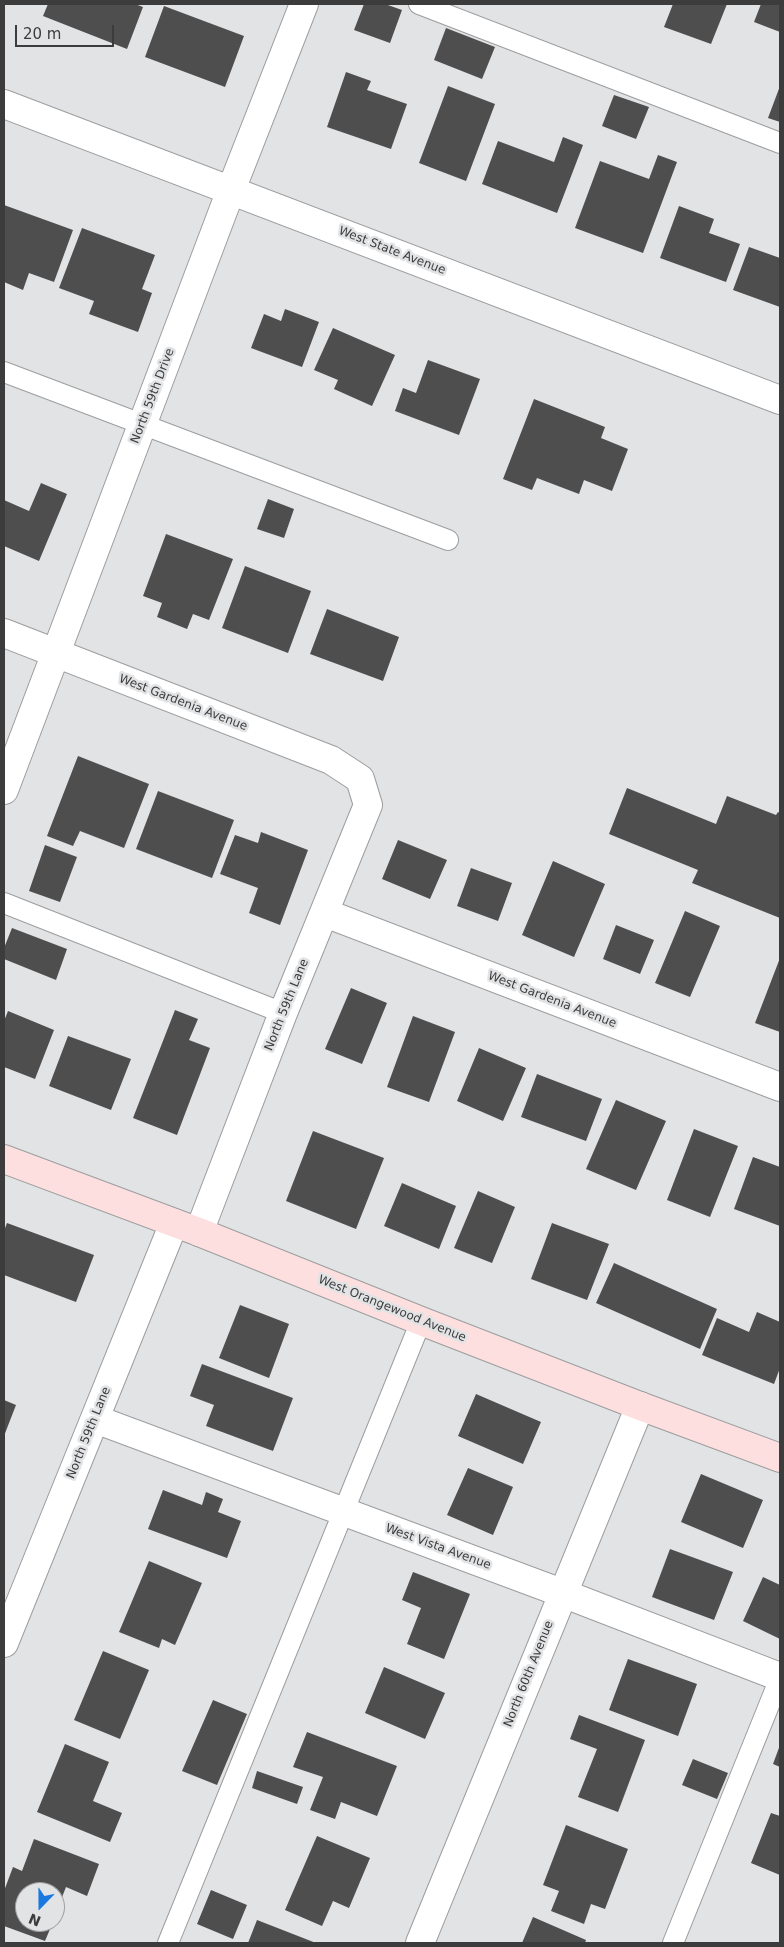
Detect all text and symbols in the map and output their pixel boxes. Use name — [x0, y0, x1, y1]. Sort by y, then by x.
scale bar — [18, 15, 116, 47]
text: 20 m — [23, 25, 61, 43]
street label: West State Avenue — [336, 224, 448, 278]
street label: North 59th Drive — [128, 346, 178, 446]
street label: West Gardenia Avenue — [117, 672, 249, 734]
street label: North 59th Lane — [262, 957, 312, 1053]
street label: West Gardenia Avenue — [486, 969, 618, 1031]
street label: West Orangewood Avenue — [316, 1273, 468, 1345]
street label: North 59th Lane — [64, 1385, 114, 1481]
street label: West Vista Avenue — [383, 1521, 493, 1573]
street label: North 60th Avenue — [501, 1619, 557, 1729]
north arrow — [15, 1882, 65, 1932]
text: N — [26, 1910, 43, 1930]

